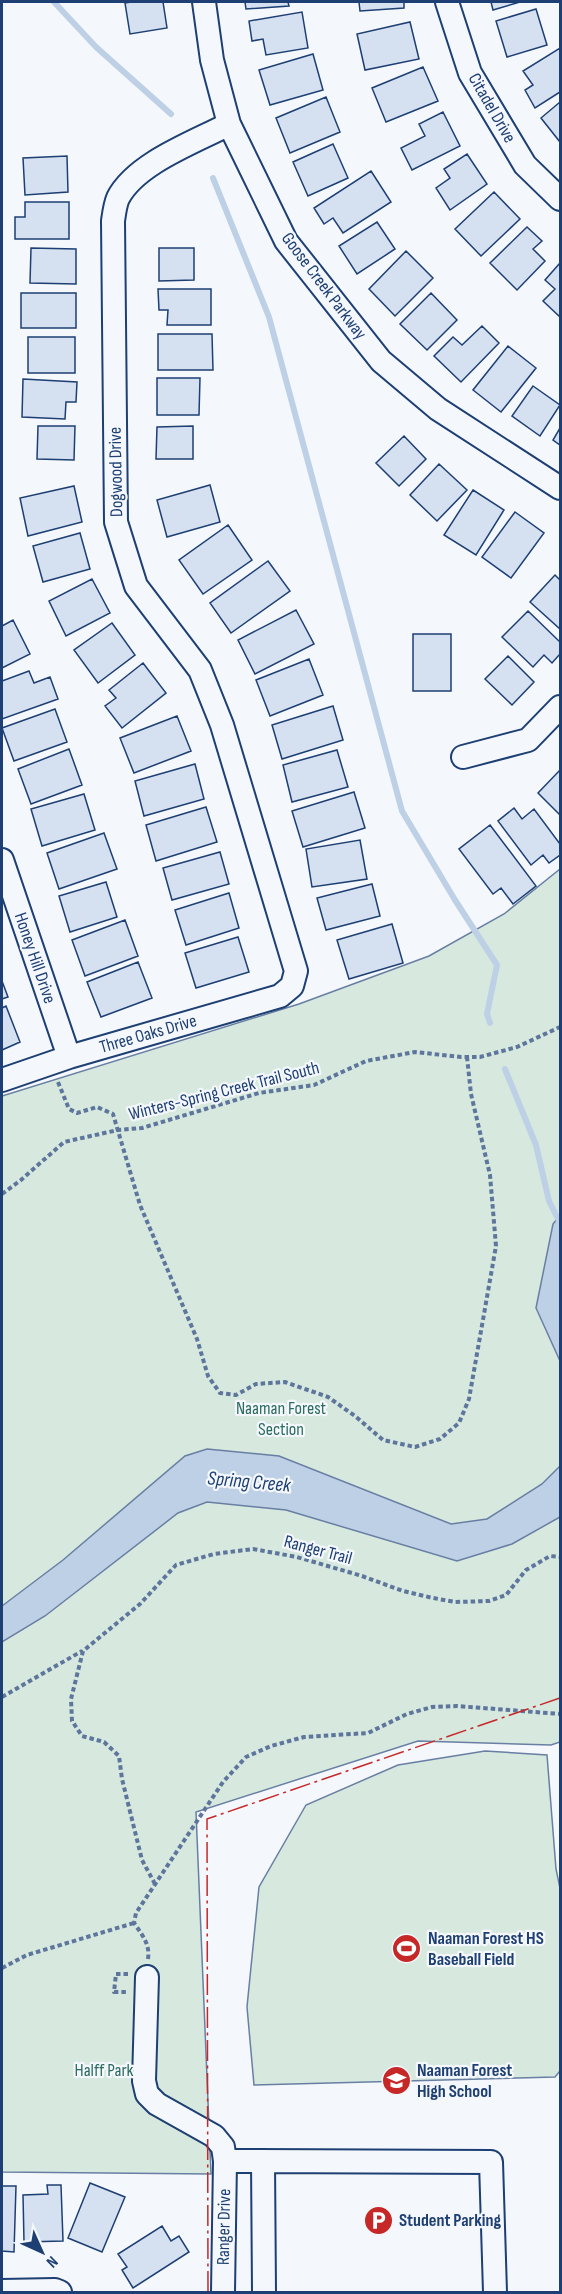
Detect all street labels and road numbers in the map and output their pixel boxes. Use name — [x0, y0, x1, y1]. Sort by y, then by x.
street label: Citadel Drive — [464, 69, 520, 147]
street label: Goose Creek Parkway — [277, 228, 371, 344]
street label: Dogwood Drive — [105, 427, 127, 517]
street label: Honey Hill Drive — [10, 910, 60, 1006]
street label: Three Oaks Drive — [97, 1010, 199, 1058]
street label: Winters-Spring Creek Trail South — [127, 1057, 321, 1125]
street label: Ranger Trail — [282, 1531, 354, 1569]
street label: Ranger Drive — [213, 2189, 235, 2265]

